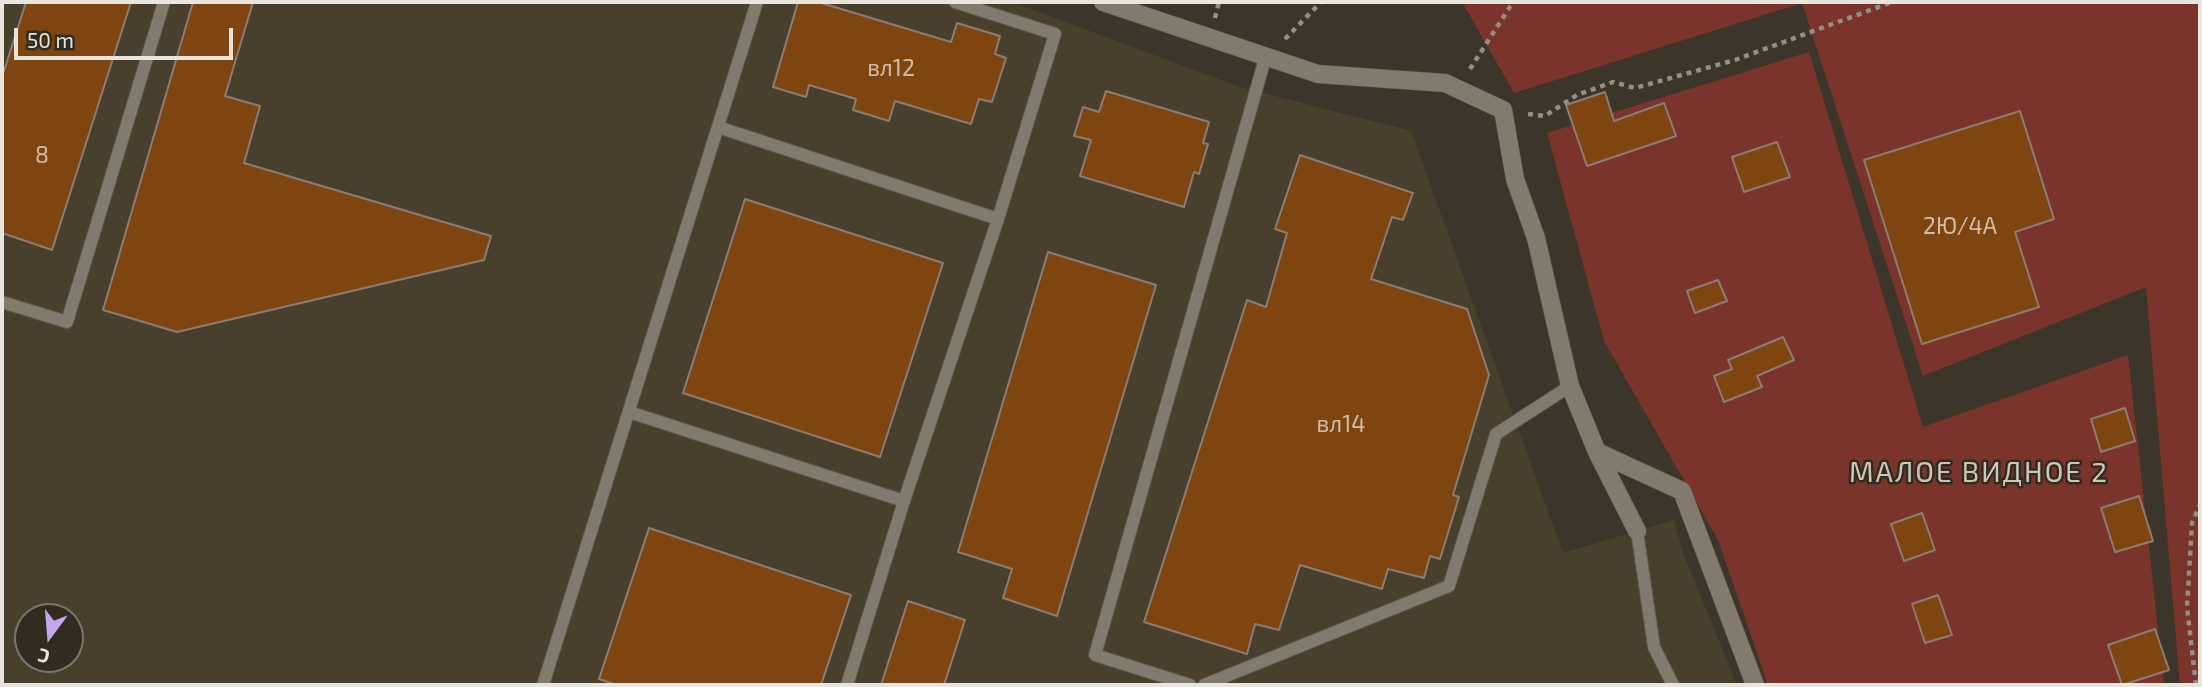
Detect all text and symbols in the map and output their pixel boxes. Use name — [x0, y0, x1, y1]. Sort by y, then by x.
scale bar — [18, 14, 236, 58]
text: 50 m — [27, 27, 74, 52]
house number: вл12 — [867, 54, 915, 82]
house number: 8 — [35, 141, 49, 169]
house number: 2Ю/4А — [1923, 212, 1997, 240]
house number: вл14 — [1317, 410, 1365, 438]
district label: МАЛОЕ ВИДНОЕ 2 — [1851, 456, 2107, 490]
north arrow — [14, 603, 84, 673]
text: С — [35, 644, 52, 669]

